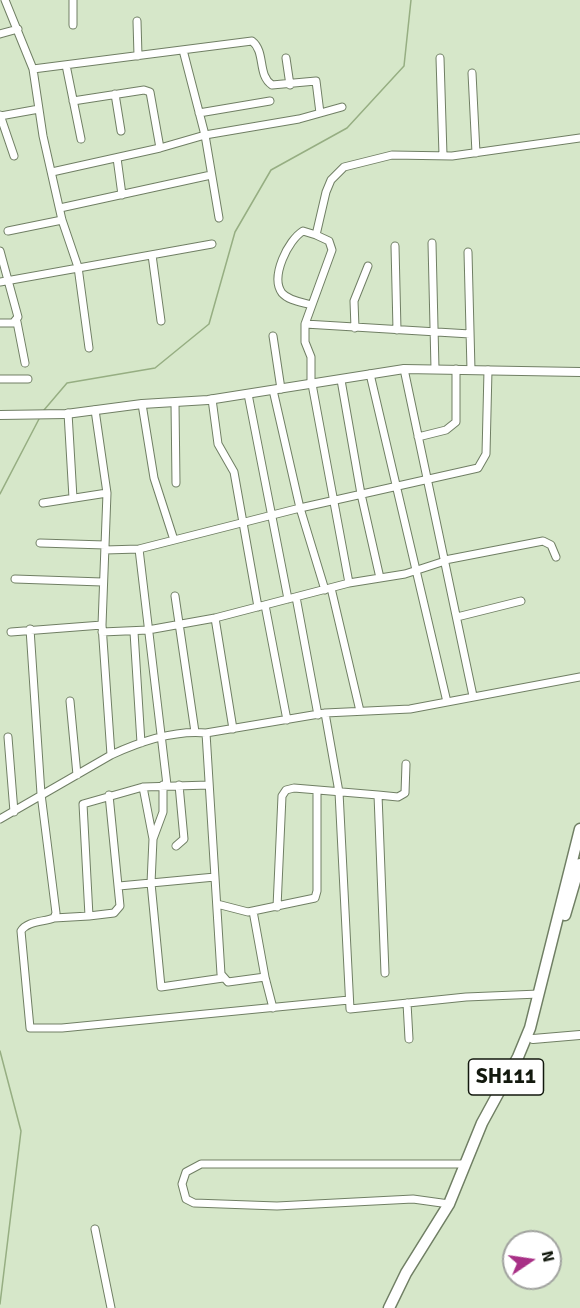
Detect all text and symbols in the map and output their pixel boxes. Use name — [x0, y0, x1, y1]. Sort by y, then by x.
road number: SH111 — [468, 1059, 544, 1095]
north arrow — [502, 1230, 562, 1290]
text: N — [537, 1249, 559, 1264]

